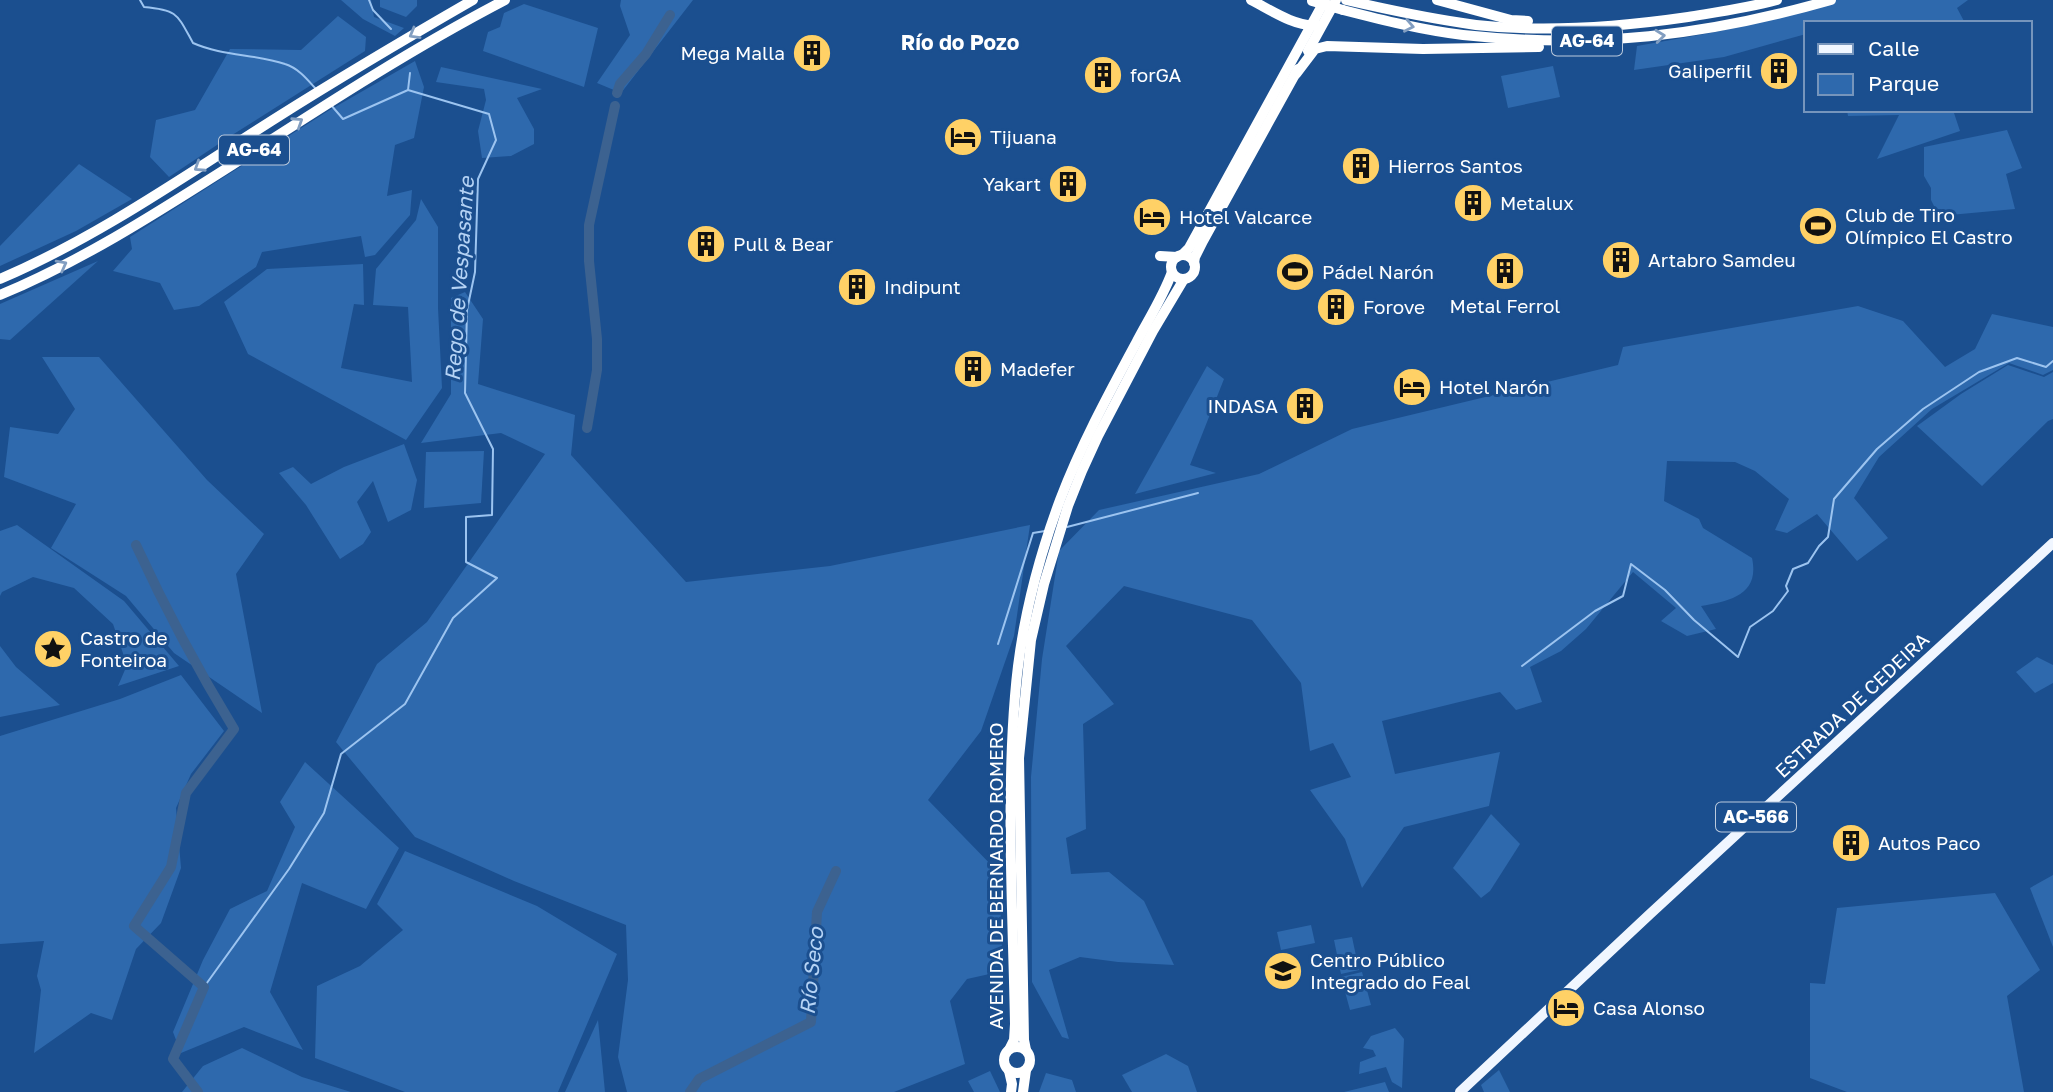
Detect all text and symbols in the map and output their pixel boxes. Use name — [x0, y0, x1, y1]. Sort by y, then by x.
one-way arrow — [1403, 17, 1415, 32]
legend — [1804, 21, 2032, 112]
one-way arrow — [408, 26, 421, 39]
road number: AG-64 — [1552, 26, 1622, 56]
district label: Río do Pozo — [901, 29, 1019, 55]
one-way arrow — [1655, 29, 1666, 44]
building icon: Mega Malla — [791, 32, 833, 74]
text: Calle — [1868, 35, 1920, 61]
place label: Mega Malla — [680, 41, 785, 64]
building icon: Galiperfil — [1758, 50, 1800, 92]
building icon: forGA — [1082, 54, 1124, 96]
place label: Galiperfil — [1668, 59, 1752, 82]
place label: forGA — [1130, 63, 1182, 86]
text: Parque — [1868, 70, 1939, 96]
hotel icon: Tijuana — [942, 116, 984, 158]
one-way arrow — [291, 118, 304, 131]
place label: Tijuana — [990, 125, 1057, 148]
road number: AG-64 — [219, 135, 289, 164]
building icon: Hierros Santos — [1340, 145, 1382, 187]
place label: Hierros Santos — [1388, 154, 1523, 177]
one-way arrow — [194, 159, 207, 172]
building icon: Yakart — [1047, 163, 1089, 205]
place label: Yakart — [983, 172, 1041, 195]
water label: Rego de Vespasante — [439, 174, 479, 382]
building icon: Metalux — [1452, 182, 1494, 224]
place label: Metalux — [1500, 191, 1574, 214]
hotel icon: Hotel Valcarce — [1131, 196, 1173, 238]
place label: Club de Tiro Olímpico El Castro — [1845, 203, 2013, 248]
place label: Hotel Valcarce — [1179, 205, 1312, 228]
sports icon: Club de Tiro Olímpico El Castro — [1797, 205, 1839, 247]
building icon: Pull & Bear — [685, 223, 727, 265]
place label: Pull & Bear — [733, 232, 834, 255]
building icon: Artabro Samdeu — [1600, 239, 1642, 281]
place label: Artabro Samdeu — [1648, 248, 1796, 271]
building icon: Metal Ferrol — [1484, 250, 1526, 292]
sports icon: Pádel Narón — [1274, 251, 1316, 293]
one-way arrow — [54, 260, 67, 273]
place label: Pádel Narón — [1322, 260, 1434, 283]
building icon: Indipunt — [836, 266, 878, 308]
place label: Indipunt — [884, 275, 961, 298]
building icon: Forove — [1315, 286, 1357, 328]
place label: Metal Ferrol — [1450, 294, 1560, 317]
place label: Forove — [1363, 295, 1425, 318]
building icon: Madefer — [952, 348, 994, 390]
place label: Madefer — [1000, 357, 1075, 380]
hotel icon: Hotel Narón — [1391, 366, 1433, 408]
place label: Hotel Narón — [1439, 375, 1550, 398]
building icon: INDASA — [1284, 385, 1326, 427]
place label: INDASA — [1207, 394, 1278, 417]
place label: Castro de Fonteiroa — [80, 626, 167, 671]
street label: ESTRADA DE CEDEIRA — [1770, 627, 1934, 782]
place icon: Castro de Fonteiroa — [32, 628, 74, 670]
street label: AVENIDA DE BERNARDO ROMERO — [984, 722, 1007, 1030]
road number: AC-566 — [1716, 802, 1796, 832]
building icon: Autos Paco — [1830, 822, 1872, 864]
place label: Autos Paco — [1878, 831, 1980, 854]
water label: Río Seco — [794, 925, 829, 1016]
place label: Centro Público Integrado do Feal — [1310, 948, 1470, 993]
school or university icon: Centro Público Integrado do Feal — [1262, 950, 1304, 992]
hotel icon: Casa Alonso — [1545, 987, 1587, 1029]
place label: Casa Alonso — [1593, 996, 1705, 1019]

